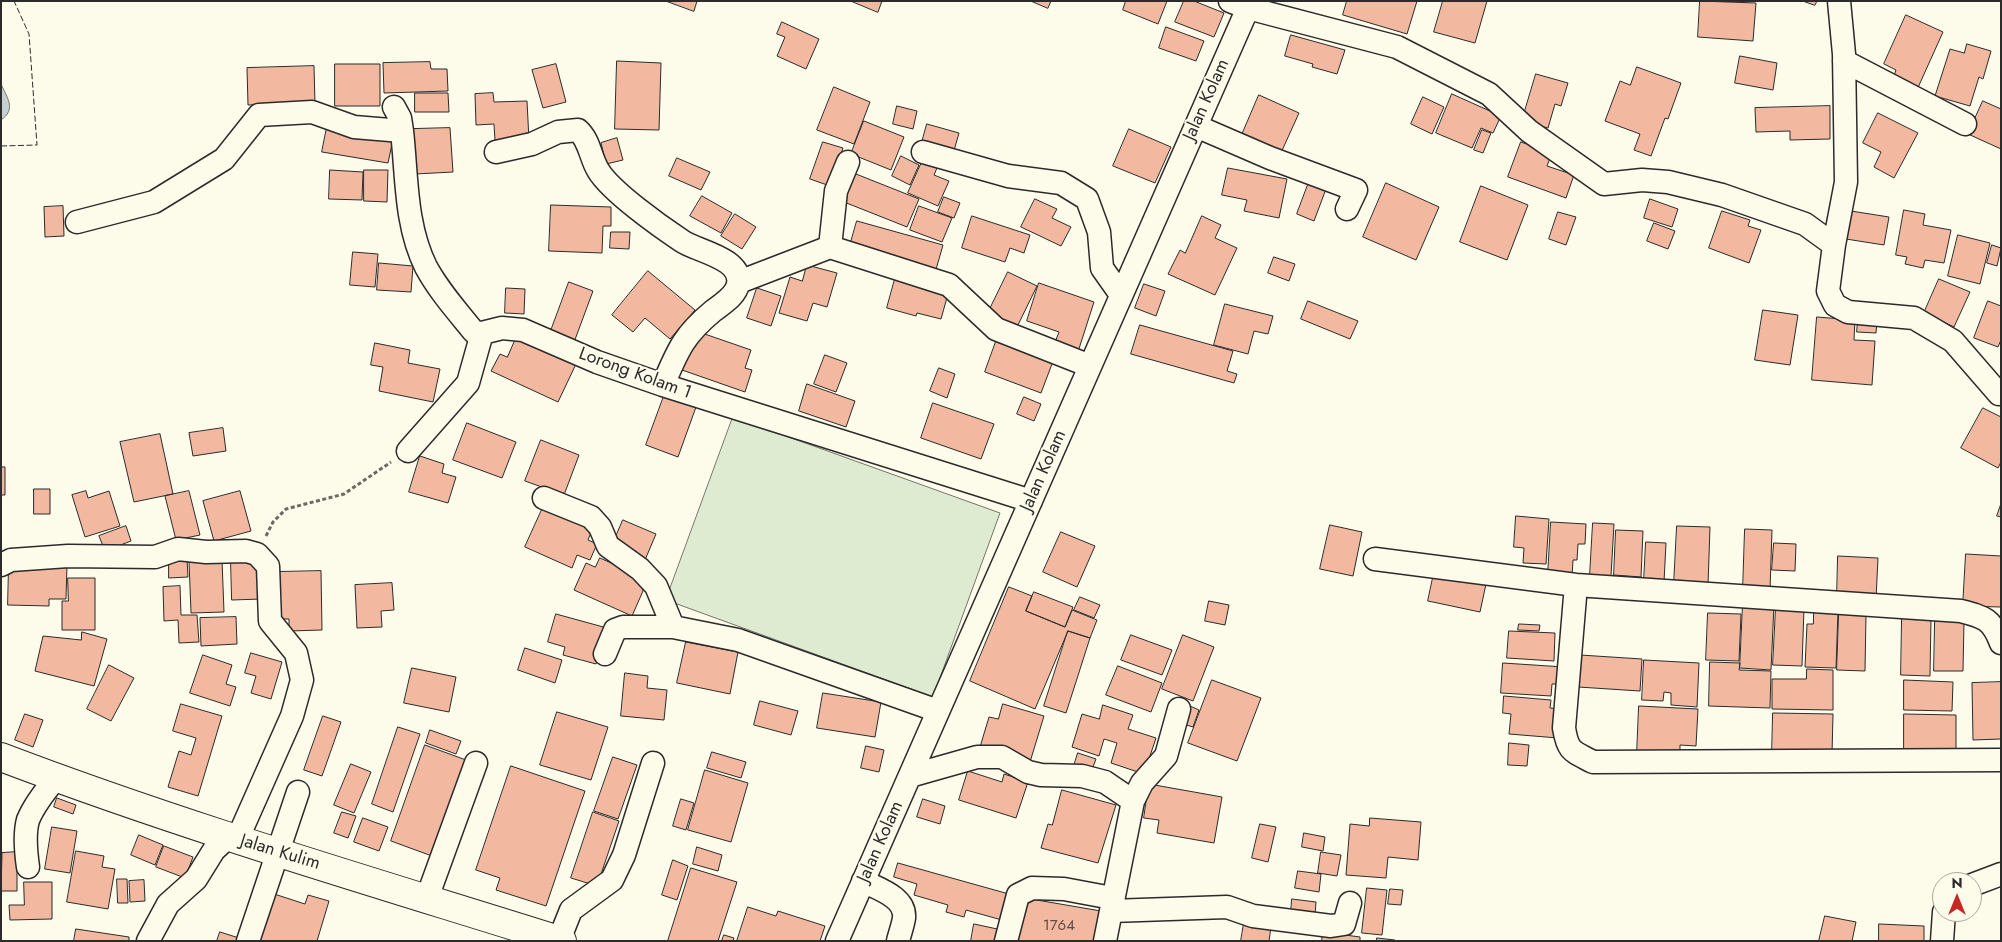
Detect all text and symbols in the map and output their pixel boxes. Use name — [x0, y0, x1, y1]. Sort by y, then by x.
street label: Jalan Kolam — [1179, 56, 1235, 144]
street label: Lorong Kolam 1 — [576, 344, 694, 404]
street label: Jalan Kolam — [1016, 427, 1072, 515]
street label: Jalan Kolam — [853, 798, 909, 886]
street label: Jalan Kulim — [237, 831, 323, 875]
north arrow — [1932, 872, 1982, 922]
text: N — [1951, 873, 1963, 893]
house number: 1764 — [1043, 917, 1075, 935]

